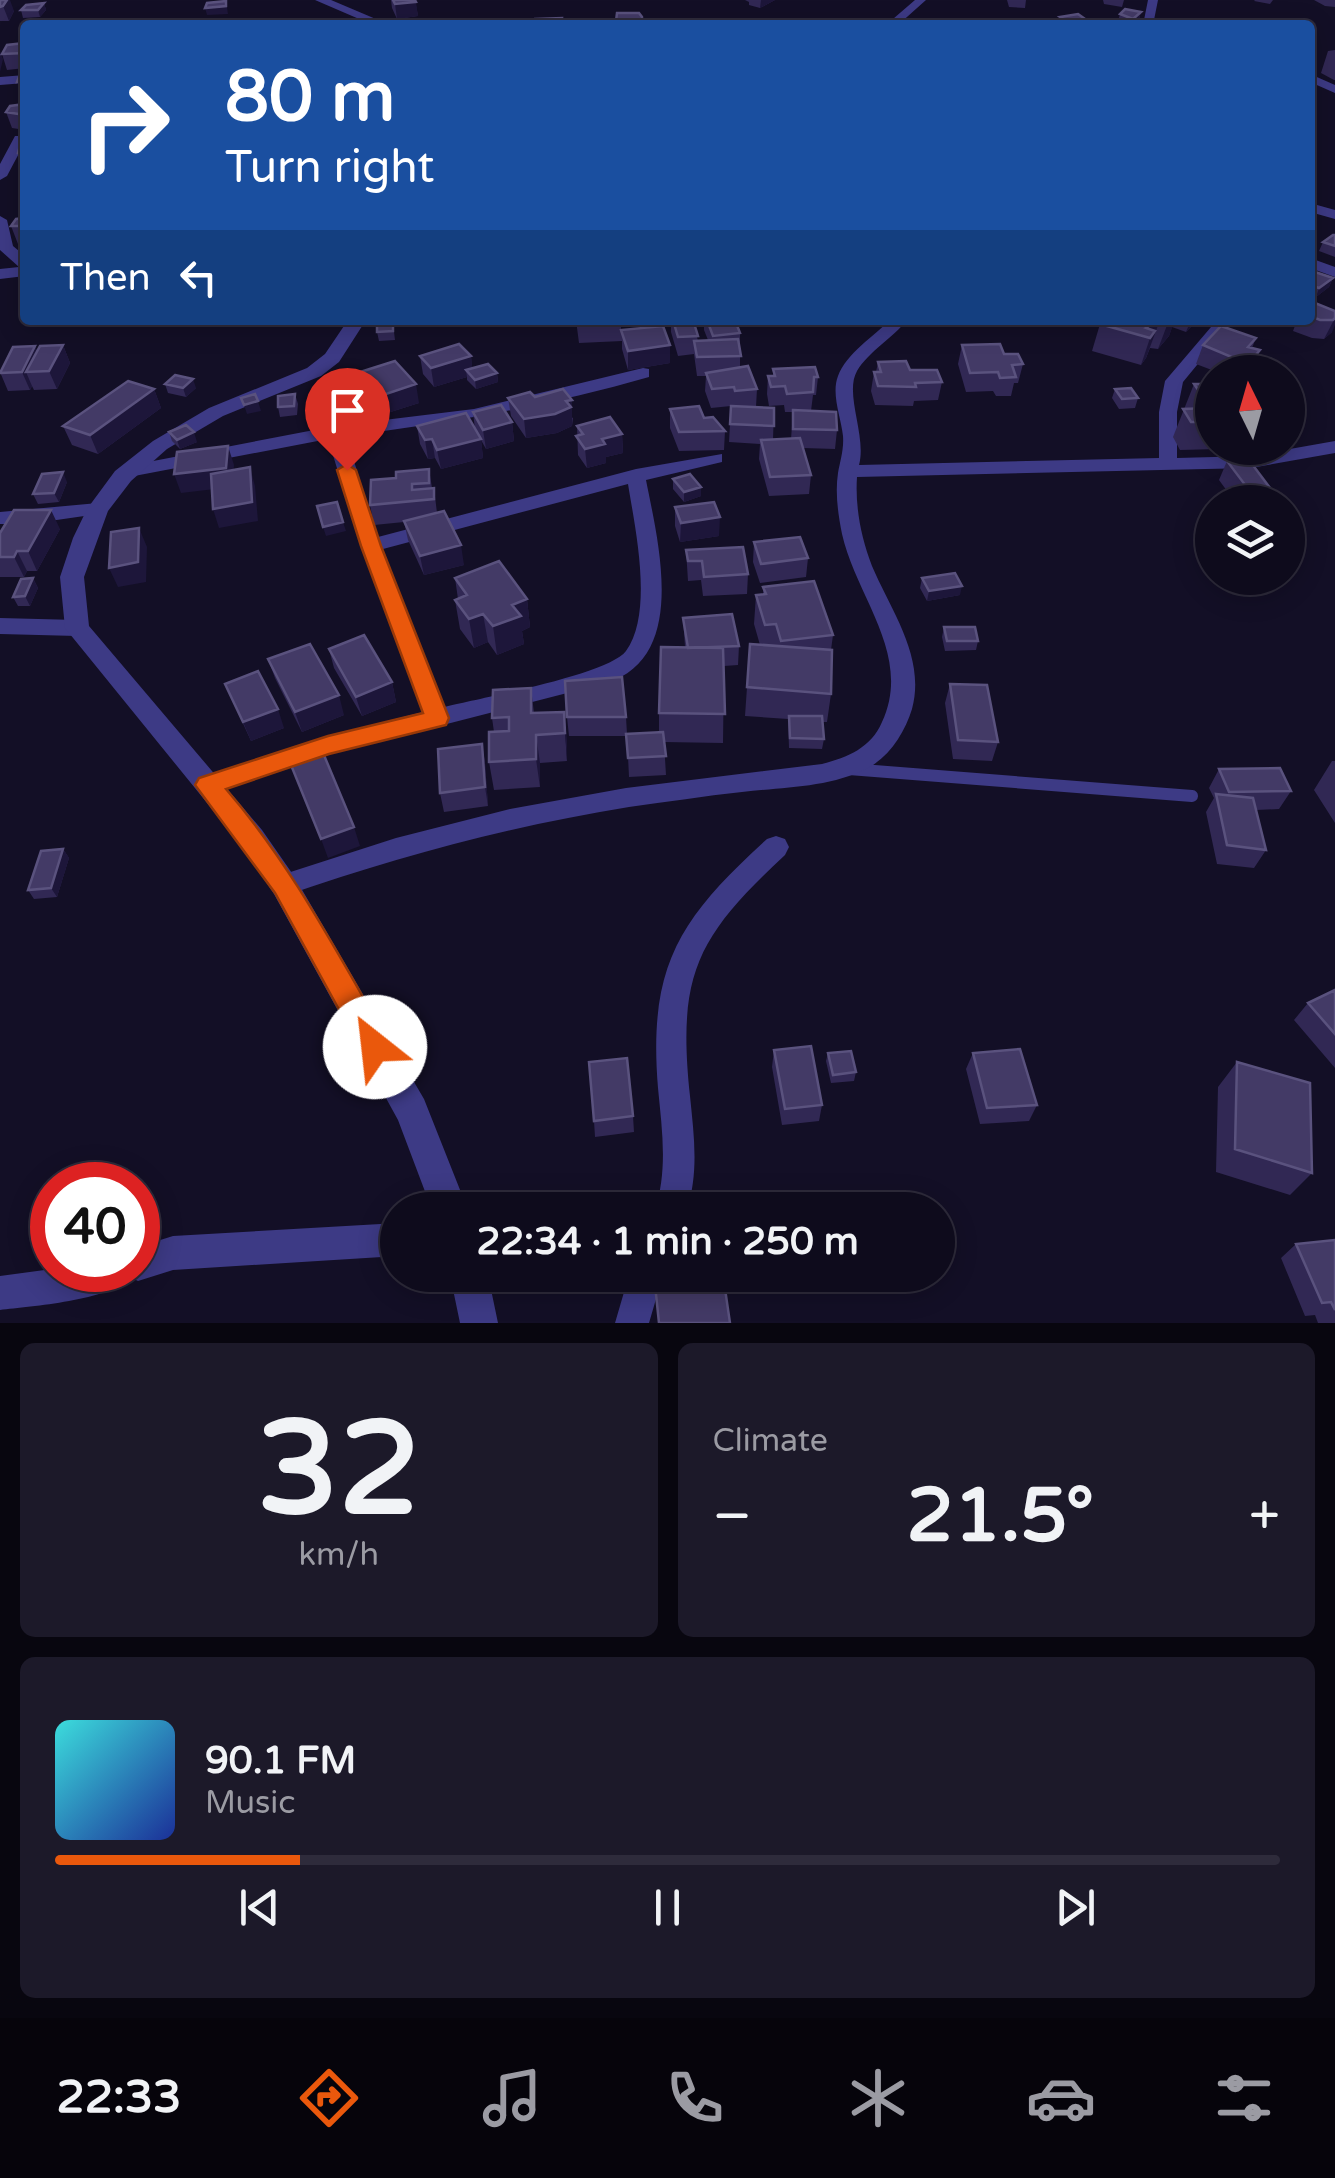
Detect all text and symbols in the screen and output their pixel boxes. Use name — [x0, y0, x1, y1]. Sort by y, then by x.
text: 80 m — [225, 56, 395, 140]
icon: right — [60, 60, 190, 190]
text: Turn right — [225, 141, 434, 195]
icon: left — [171, 250, 226, 305]
text: Then — [60, 255, 151, 301]
north arrow — [1195, 355, 1305, 465]
map controls — [1195, 355, 1305, 595]
pin — [305, 368, 390, 471]
icon: arrive — [320, 383, 375, 438]
button: layers — [1195, 485, 1305, 595]
position arrow — [323, 995, 427, 1099]
speed limit sign: 40 — [30, 1162, 160, 1292]
text: 22:34 · 1 min · 250 m — [476, 1219, 859, 1265]
text: 32 — [257, 1393, 420, 1549]
text: Climate — [713, 1422, 828, 1460]
text: 21.5° — [907, 1471, 1094, 1561]
text: − — [713, 1484, 752, 1550]
text: + — [1249, 1484, 1280, 1550]
text: km/h — [299, 1536, 379, 1574]
text: 90.1 FM — [205, 1738, 356, 1784]
text: Music — [205, 1784, 295, 1822]
icon: previous — [232, 1880, 287, 1935]
icon: pause — [640, 1880, 695, 1935]
icon: next — [1048, 1880, 1103, 1935]
icon: directions — [294, 2063, 364, 2133]
icon: music — [477, 2063, 547, 2133]
icon: phone — [660, 2063, 730, 2133]
icon: climate — [843, 2063, 913, 2133]
icon: car — [1026, 2063, 1096, 2133]
icon: filters — [1209, 2063, 1279, 2133]
text: 22:33 — [56, 2071, 181, 2125]

